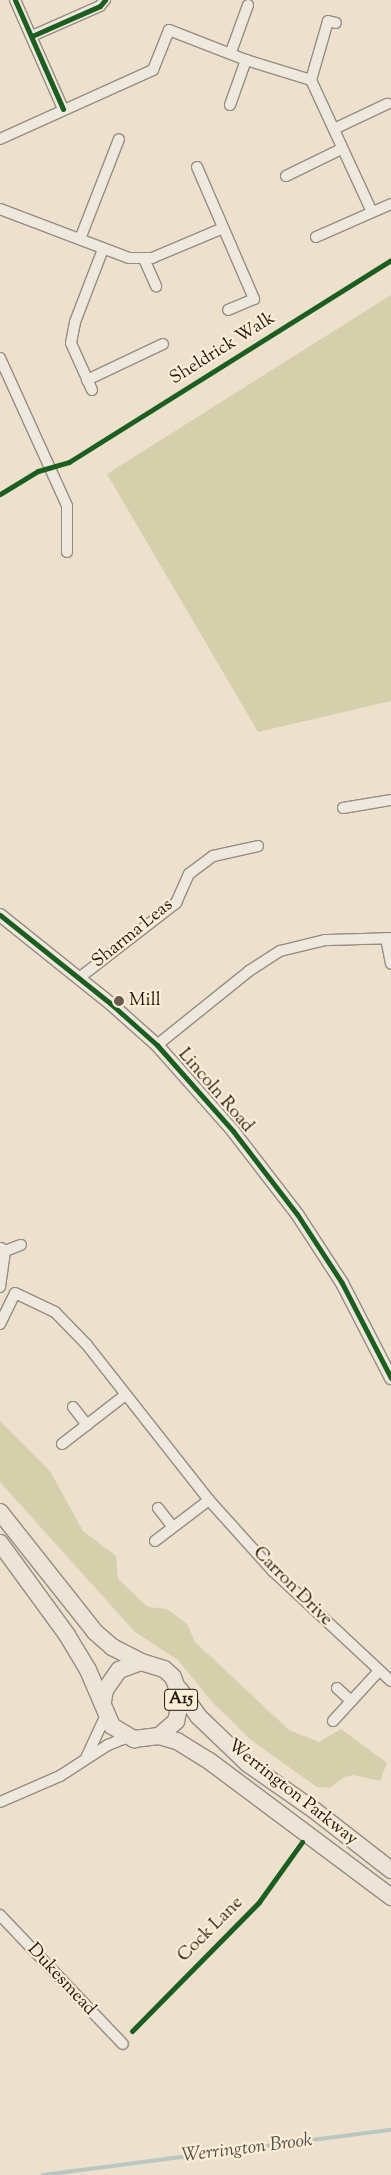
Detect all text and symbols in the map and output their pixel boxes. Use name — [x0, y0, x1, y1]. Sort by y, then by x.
street label: Sheldrick Walk — [166, 308, 280, 390]
street label: Sharma Leas — [88, 895, 178, 973]
place label: Mill — [129, 990, 161, 1012]
marker: Mill — [113, 995, 125, 1007]
street label: Lincoln Road — [173, 1045, 257, 1137]
street label: Carron Drive — [248, 1543, 336, 1631]
road number: A15 — [164, 1686, 198, 1714]
street label: Werrington Parkway — [223, 1735, 361, 1851]
street label: Cock Lane — [174, 1893, 248, 1967]
street label: Dukesmead — [22, 1939, 100, 2021]
water label: Werrington Brook — [180, 2130, 314, 2168]

